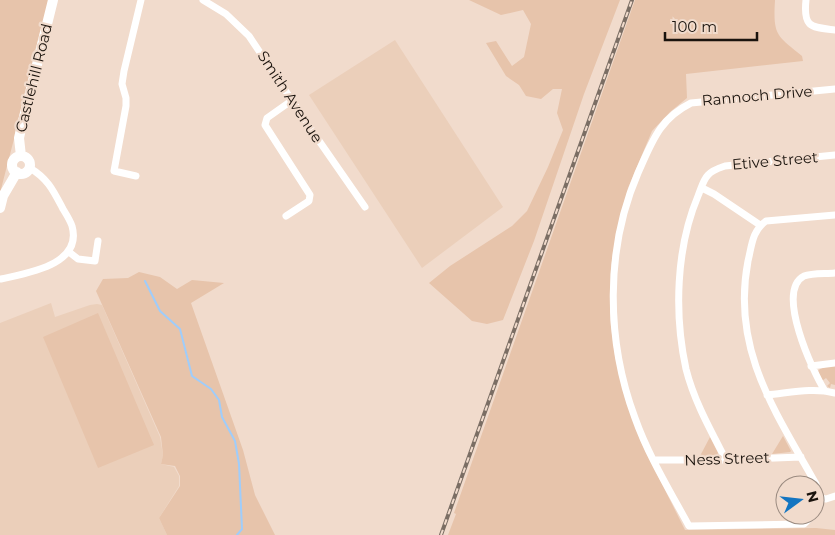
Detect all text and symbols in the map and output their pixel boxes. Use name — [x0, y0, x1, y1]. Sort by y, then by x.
scale bar — [665, 10, 758, 42]
text: 100 m — [672, 17, 717, 36]
street label: Castlehill Road — [11, 22, 56, 134]
street label: Smith Avenue — [254, 47, 327, 146]
street label: Rannoch Drive — [701, 81, 813, 110]
street label: Etive Street — [731, 147, 819, 174]
street label: Ness Street — [684, 448, 770, 469]
north arrow — [775, 475, 825, 525]
text: N — [802, 489, 823, 504]

